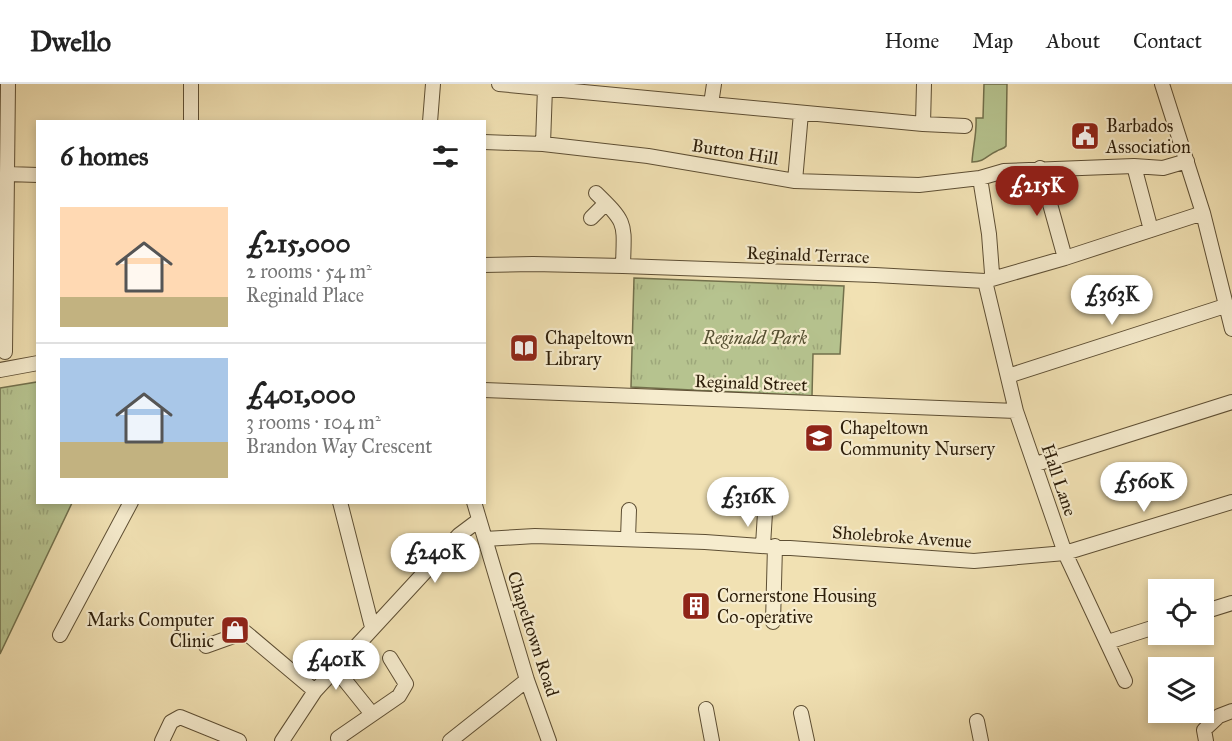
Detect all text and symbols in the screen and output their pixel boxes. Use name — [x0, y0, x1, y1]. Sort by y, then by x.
text: Dwello — [30, 24, 111, 59]
text: Home — [884, 28, 939, 54]
text: Map — [972, 28, 1013, 54]
text: About — [1046, 28, 1100, 54]
text: Contact — [1133, 28, 1202, 54]
place label: Barbados Association — [1105, 115, 1191, 158]
public building icon: Barbados Association — [1069, 120, 1101, 152]
street label: Button Hill — [690, 134, 780, 170]
text: 6 homes — [60, 140, 149, 172]
icon: filters — [429, 140, 462, 173]
pin: £215K — [995, 166, 1079, 217]
text: £215K — [1009, 173, 1065, 197]
text: £215,000 — [246, 227, 351, 259]
icon: home — [108, 231, 180, 303]
street label: Reginald Terrace — [746, 242, 870, 269]
text: 2 rooms · 54 m² — [246, 259, 372, 283]
pin: £363K — [1070, 275, 1154, 326]
text: £363K — [1085, 282, 1139, 306]
text: Reginald Place — [246, 283, 364, 307]
place label: Chapeltown Library — [545, 327, 633, 370]
park label: Reginald Park — [702, 327, 807, 349]
library icon: Chapeltown Library — [508, 332, 540, 364]
street label: Reginald Street — [694, 370, 809, 397]
text: £401,000 — [246, 378, 356, 410]
icon: home — [108, 382, 180, 454]
text: 3 rooms · 104 m² — [246, 410, 381, 434]
place label: Chapeltown Community Nursery — [840, 417, 996, 460]
school or university icon: Chapeltown Community Nursery — [803, 422, 835, 454]
text: Brandon Way Crescent — [246, 434, 432, 458]
street label: Hall Lane — [1036, 441, 1082, 519]
pin: £560K — [1102, 462, 1186, 513]
text: £560K — [1114, 469, 1174, 493]
pin: £316K — [706, 477, 790, 528]
text: £316K — [721, 484, 775, 508]
street label: Sholebroke Avenue — [832, 521, 972, 553]
pin: £240K — [393, 533, 477, 584]
text: £240K — [405, 540, 465, 564]
street label: Chapeltown Road — [502, 569, 564, 699]
map controls — [1148, 579, 1214, 723]
button: locate — [1148, 579, 1214, 645]
place label: Cornerstone Housing Co-operative — [717, 585, 877, 628]
building icon: Cornerstone Housing Co-operative — [680, 590, 712, 622]
place label: Marks Computer Clinic — [87, 609, 214, 652]
shop icon: Marks Computer Clinic — [219, 614, 251, 646]
pin: £401K — [294, 640, 378, 691]
text: £401K — [307, 647, 365, 671]
button: layers — [1148, 657, 1214, 723]

